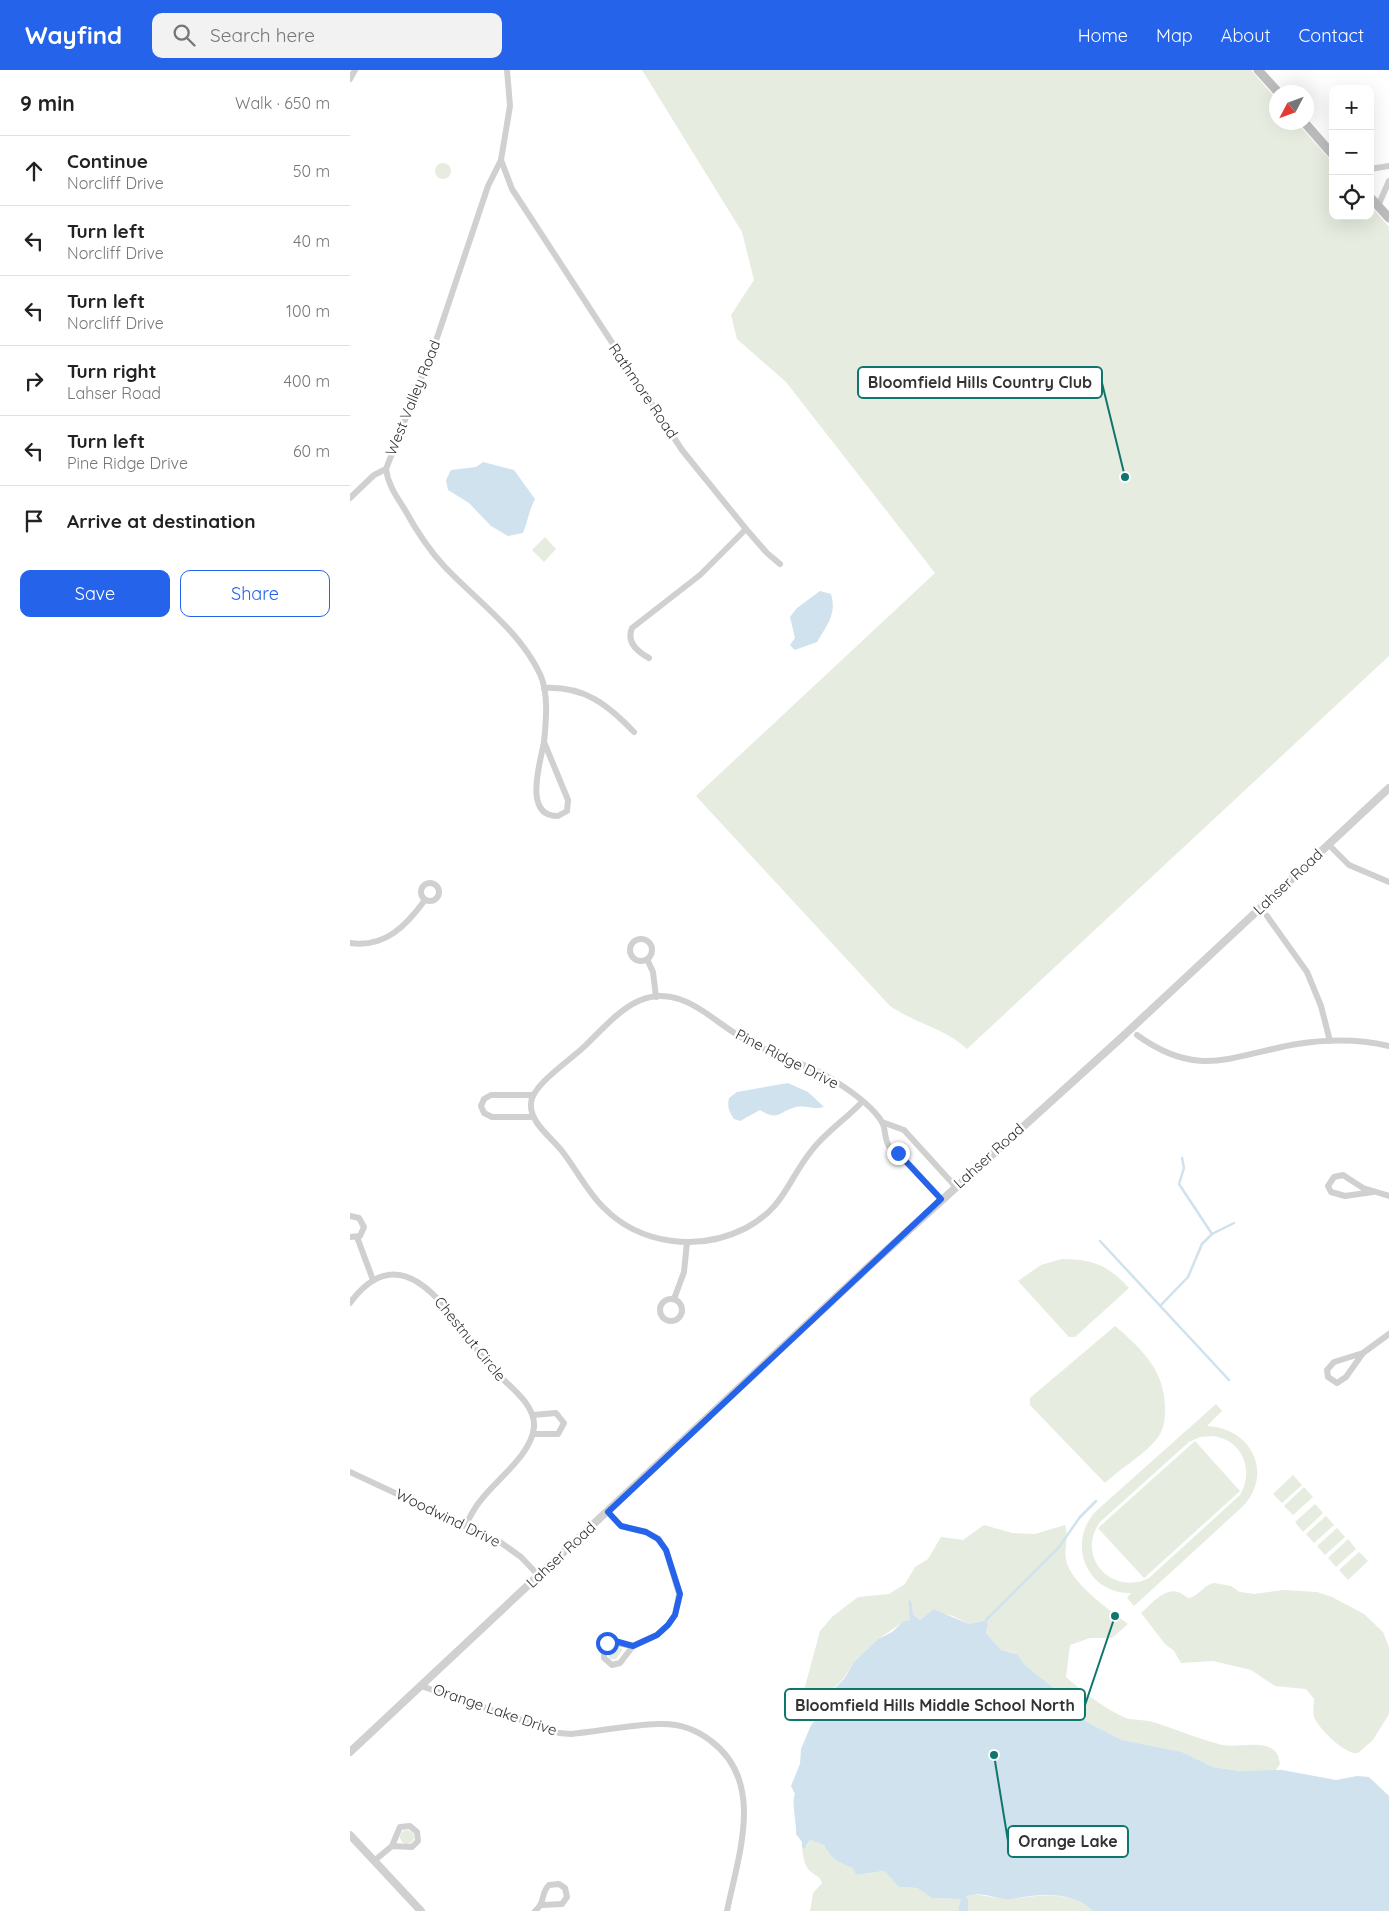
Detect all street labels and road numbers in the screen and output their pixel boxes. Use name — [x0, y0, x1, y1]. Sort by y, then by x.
street label: West Valley Road — [381, 337, 444, 458]
street label: Rathmore Road — [605, 339, 682, 442]
street label: Lahser Road — [1249, 845, 1326, 919]
street label: Pine Ridge Drive — [732, 1024, 842, 1093]
street label: Lahser Road — [950, 1119, 1028, 1192]
street label: Chestnut Circle — [431, 1293, 510, 1385]
street label: Woodwind Drive — [393, 1484, 504, 1551]
street label: Lahser Road — [522, 1518, 599, 1592]
street label: Orange Lake Drive — [431, 1679, 560, 1740]

